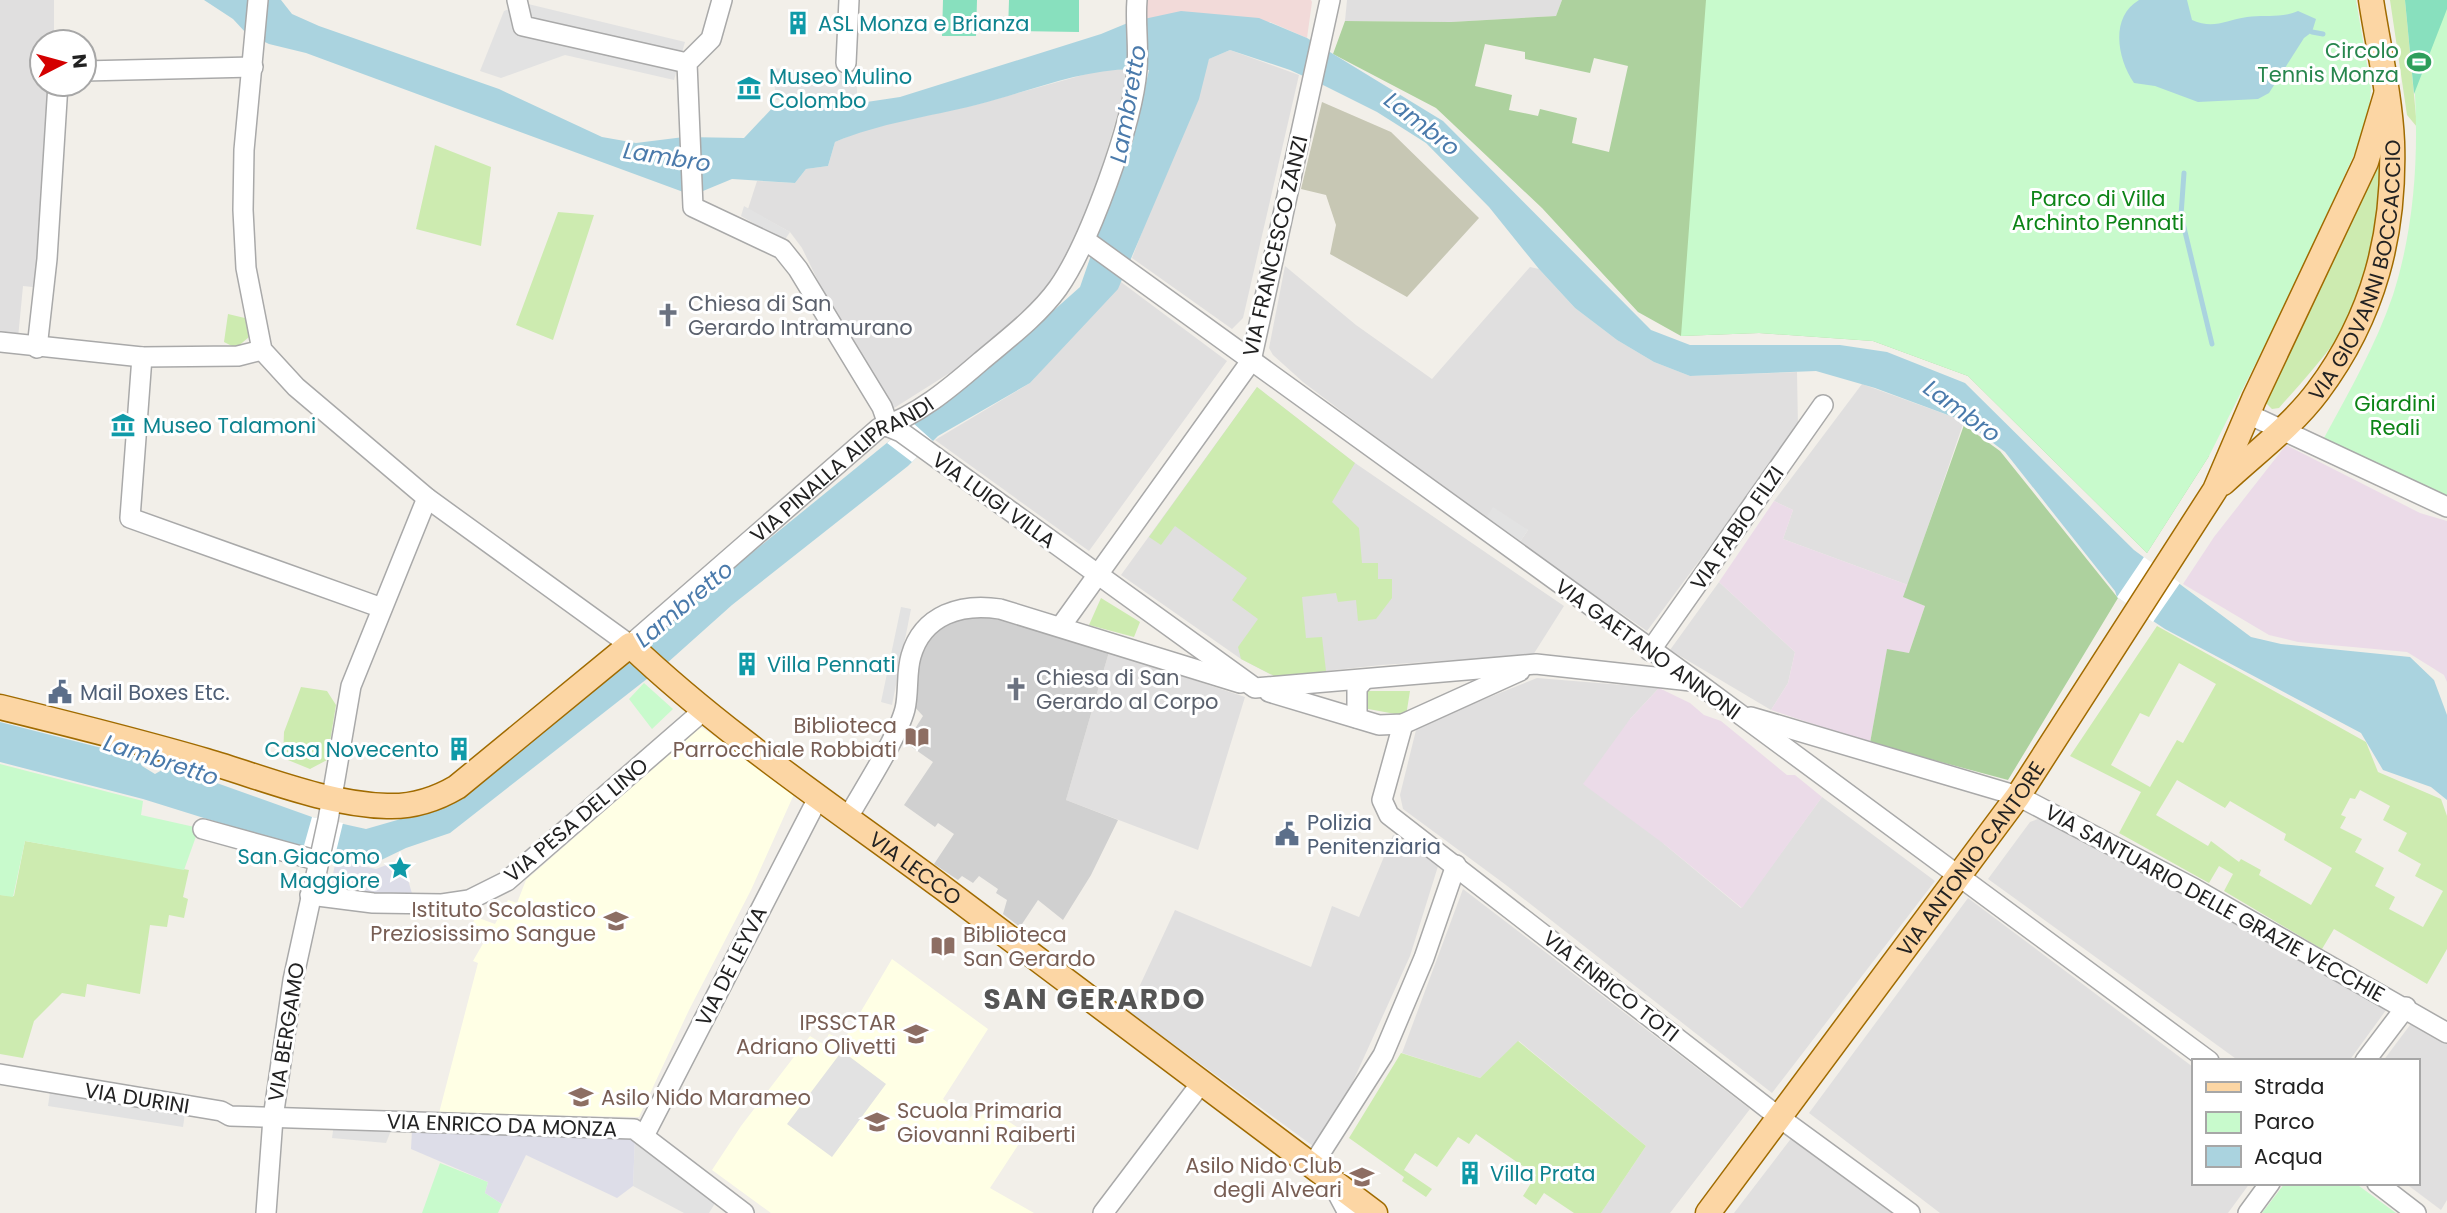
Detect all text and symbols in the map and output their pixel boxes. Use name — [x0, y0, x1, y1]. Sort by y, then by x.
building icon: ASL Monza e Brianza — [784, 9, 812, 37]
place label: ASL Monza e Brianza — [818, 9, 1029, 38]
north arrow — [28, 28, 98, 98]
place label: Circolo Tennis Monza — [2257, 36, 2399, 89]
water label: Lambretto — [1102, 43, 1154, 165]
sports icon: Circolo Tennis Monza — [2405, 48, 2433, 76]
text: N — [65, 53, 94, 70]
place label: Museo Mulino Colombo — [769, 62, 912, 115]
museum icon: Museo Mulino Colombo — [735, 74, 763, 102]
water label: Lambro — [1377, 84, 1467, 164]
street label: VIA FRANCESCO ZANZI — [1235, 133, 1315, 359]
water label: Lambro — [621, 134, 713, 180]
street label: VIA GIOVANNI BOCCACCIO — [2301, 139, 2407, 406]
park label: Parco di Villa Archinto Pennati — [2012, 184, 2184, 237]
place label: Chiesa di San Gerardo Intramurano — [688, 289, 913, 342]
church icon: Chiesa di San Gerardo Intramurano — [654, 301, 682, 329]
water label: Lambro — [1917, 372, 2007, 450]
street label: VIA PINALLA ALIPRANDI — [744, 389, 939, 549]
park label: Giardini Reali — [2354, 389, 2436, 442]
museum icon: Museo Talamoni — [109, 411, 137, 439]
place label: Museo Talamoni — [143, 411, 316, 440]
street label: VIA LUIGI VILLA — [926, 445, 1062, 555]
street label: VIA FABIO FILZI — [1683, 460, 1791, 596]
water label: Lambretto — [628, 553, 740, 655]
street label: VIA GAETANO ANNONI — [1549, 572, 1747, 726]
building icon: Villa Pennati — [733, 650, 761, 678]
place label: Villa Pennati — [767, 650, 896, 679]
place label: Chiesa di San Gerardo al Corpo — [1036, 663, 1219, 716]
church icon: Chiesa di San Gerardo al Corpo — [1002, 675, 1030, 703]
public building icon: Mail Boxes Etc. — [46, 678, 74, 706]
place label: Mail Boxes Etc. — [80, 678, 230, 707]
place label: Biblioteca Parrocchiale Robbiati — [673, 711, 897, 764]
library icon: Biblioteca Parrocchiale Robbiati — [903, 723, 931, 751]
water label: Lambretto — [99, 726, 223, 794]
place label: Casa Novecento — [265, 735, 439, 764]
building icon: Casa Novecento — [445, 735, 473, 763]
street label: VIA PESA DEL LINO — [498, 751, 654, 889]
street label: VIA ANTONIO CANTORE — [1889, 756, 2051, 962]
street label: VIA SANTUARIO DELLE GRAZIE VECCHIE — [2040, 797, 2390, 1009]
place label: Polizia Penitenziaria — [1307, 808, 1441, 861]
public building icon: Polizia Penitenziaria — [1273, 820, 1301, 848]
street label: VIA LECCO — [863, 824, 968, 912]
place label: San Giacomo Maggiore — [237, 842, 380, 895]
place icon: San Giacomo Maggiore — [386, 854, 414, 882]
place label: Istituto Scolastico Preziosissimo Sangue — [370, 895, 596, 948]
street label: VIA DE LEYVA — [688, 901, 774, 1031]
school or university icon: Istituto Scolastico Preziosissimo Sangue — [602, 907, 630, 935]
place label: Biblioteca San Gerardo — [963, 920, 1095, 973]
street label: VIA ENRICO TOTI — [1537, 924, 1685, 1048]
library icon: Biblioteca San Gerardo — [929, 932, 957, 960]
street label: VIA BERGAMO — [261, 960, 311, 1104]
district label: SAN GERARDO — [984, 980, 1206, 1019]
place label: IPSSCTAR Adriano Olivetti — [736, 1008, 896, 1061]
school or university icon: IPSSCTAR Adriano Olivetti — [902, 1020, 930, 1048]
legend — [2192, 1059, 2419, 1185]
text: Strada — [2254, 1072, 2324, 1101]
street label: VIA DURINI — [82, 1075, 192, 1121]
school or university icon: Asilo Nido Marameo — [567, 1083, 595, 1111]
place label: Asilo Nido Marameo — [601, 1083, 811, 1112]
place label: Scuola Primaria Giovanni Raiberti — [897, 1096, 1076, 1149]
street label: VIA ENRICO DA MONZA — [386, 1106, 618, 1144]
text: Parco — [2254, 1107, 2314, 1136]
school or university icon: Scuola Primaria Giovanni Raiberti — [863, 1108, 891, 1136]
text: Acqua — [2254, 1142, 2323, 1171]
place label: Asilo Nido Club degli Alveari — [1185, 1151, 1342, 1204]
building icon: Villa Prata — [1456, 1159, 1484, 1187]
place label: Villa Prata — [1490, 1159, 1596, 1188]
school or university icon: Asilo Nido Club degli Alveari — [1348, 1163, 1376, 1191]

